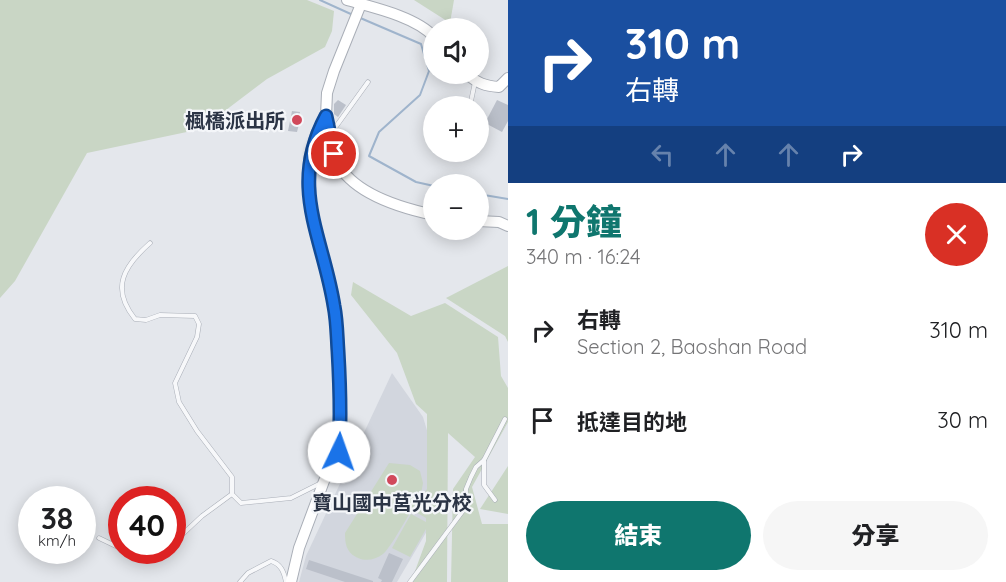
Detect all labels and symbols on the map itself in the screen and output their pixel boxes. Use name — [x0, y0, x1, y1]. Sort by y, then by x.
place label: 楓橋派出所 — [185, 108, 285, 133]
marker: 楓橋派出所 — [290, 113, 304, 127]
pin — [308, 128, 359, 179]
position arrow — [307, 420, 371, 484]
marker: 寶山國中莒光分校 — [385, 473, 399, 487]
speed limit sign: 40 — [108, 486, 186, 564]
place label: 寶山國中莒光分校 — [312, 490, 472, 515]

